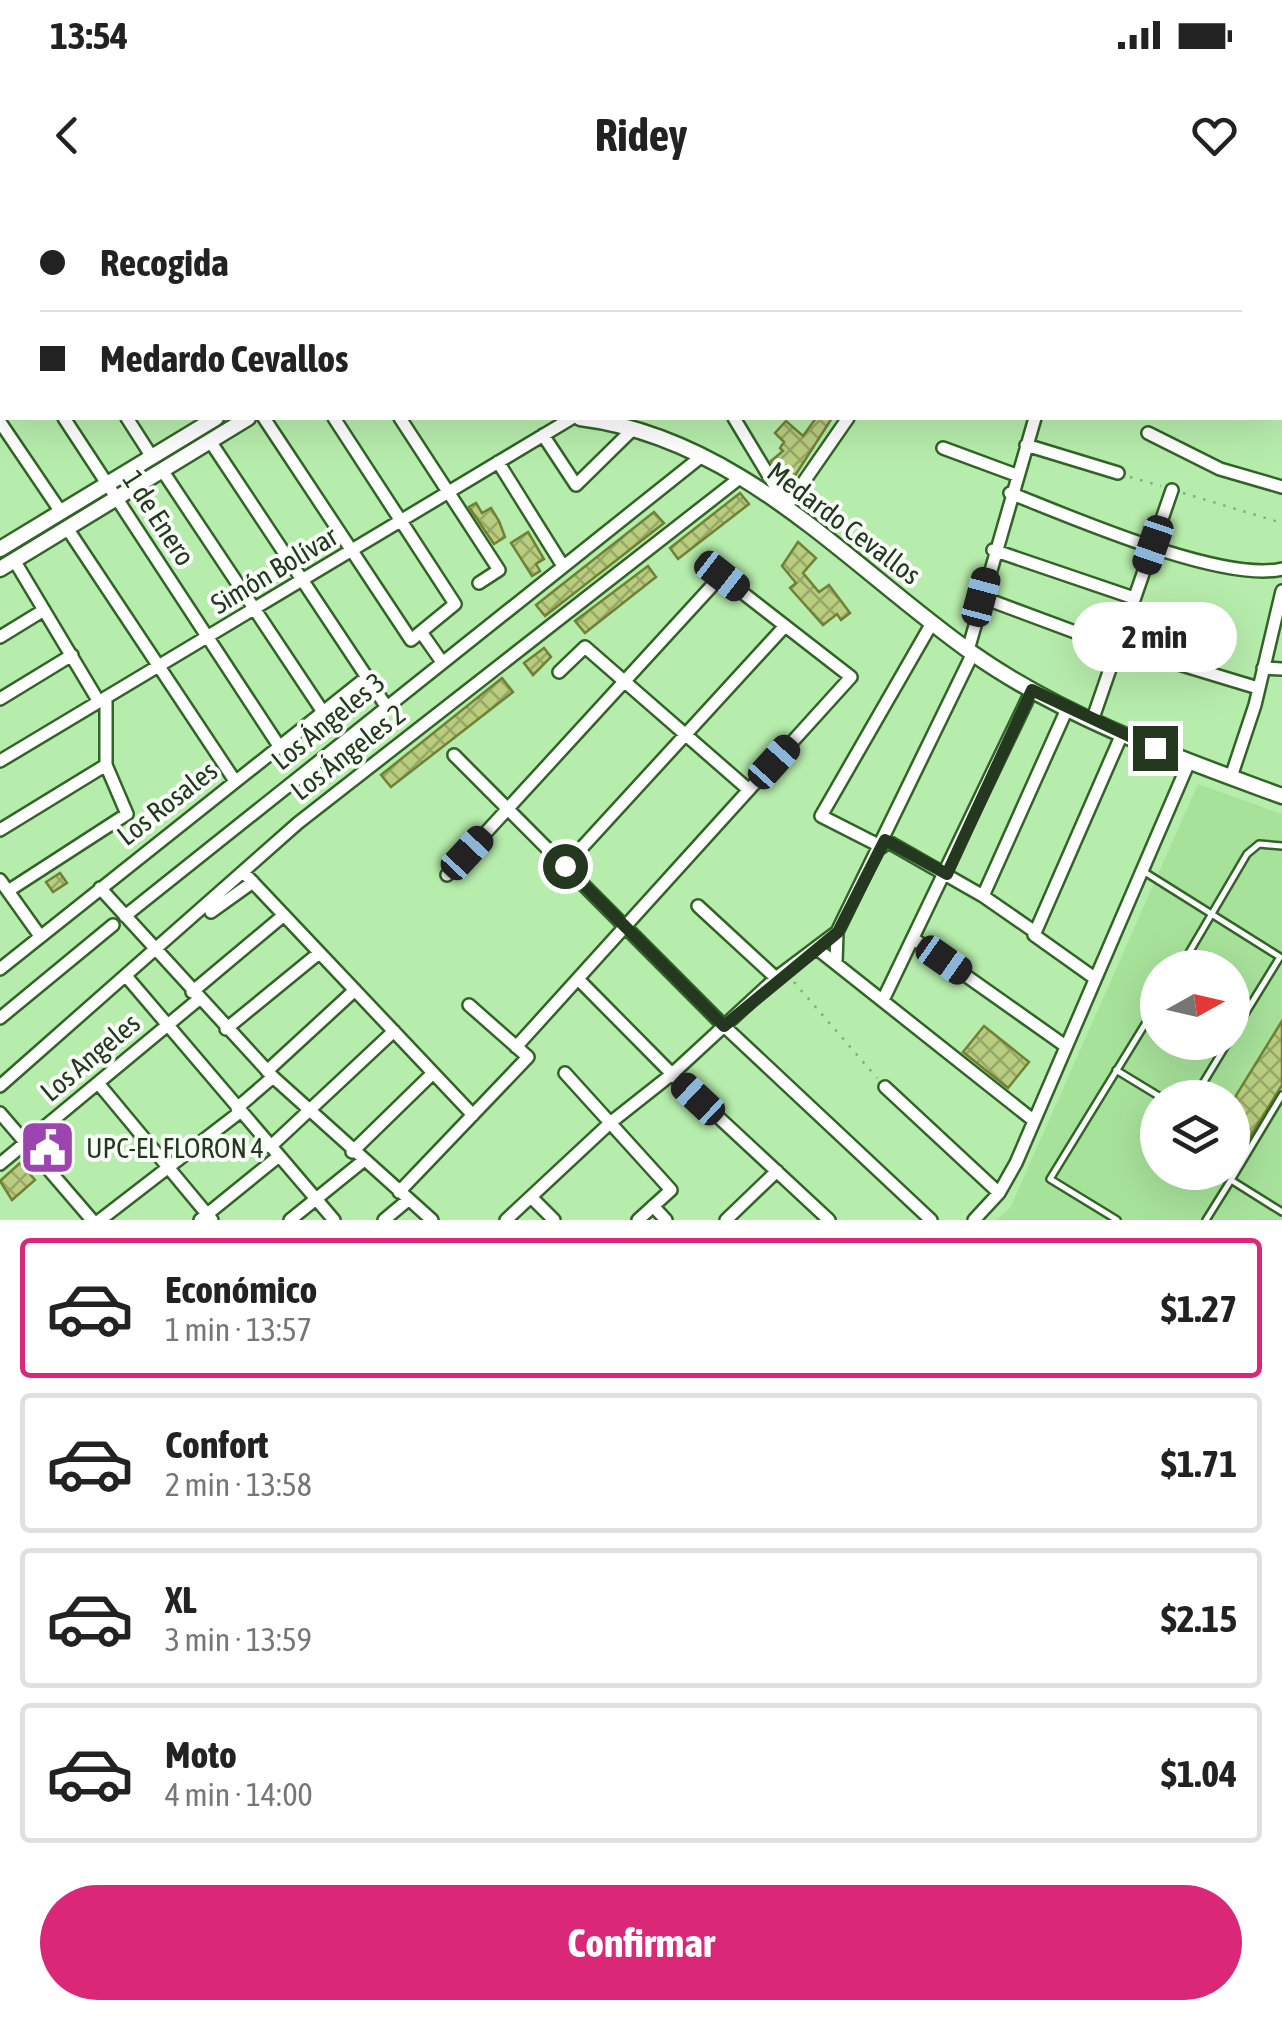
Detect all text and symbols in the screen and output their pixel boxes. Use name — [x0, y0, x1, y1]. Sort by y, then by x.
text: 13:54 — [50, 14, 128, 57]
icon: back — [40, 108, 95, 163]
icon: heart — [1187, 108, 1242, 163]
text: Ridey — [595, 109, 687, 161]
text: Recogida — [100, 241, 229, 284]
text: Medardo Cevallos — [100, 337, 348, 380]
street label: Medardo Cevallos — [761, 455, 927, 591]
street label: 1 de Enero — [117, 465, 201, 571]
car — [1129, 512, 1177, 578]
street label: Simón Bolívar — [205, 519, 344, 620]
car — [689, 546, 755, 606]
car — [959, 564, 1003, 630]
callout: 2 min — [1072, 603, 1238, 673]
text: 2 min — [1122, 618, 1187, 655]
street label: Los Ángeles 3 — [265, 666, 391, 776]
street label: Los Ángeles 2 — [285, 698, 411, 806]
route end — [1133, 726, 1178, 771]
car — [743, 730, 805, 794]
street label: Los Rosales — [111, 754, 223, 852]
car — [436, 821, 498, 885]
route start — [543, 844, 588, 889]
car — [911, 931, 977, 989]
north arrow — [1140, 950, 1250, 1060]
map controls — [1140, 950, 1250, 1190]
street label: Los Angeles — [34, 1007, 146, 1107]
car — [666, 1068, 730, 1130]
button: layers — [1140, 1080, 1250, 1190]
public building icon: UPC-EL FLORON 4 — [17, 1118, 77, 1178]
place label: UPC-EL FLORON 4 — [86, 1132, 264, 1164]
icon: car — [45, 1263, 135, 1353]
text: Económico — [165, 1268, 317, 1311]
text: $1.27 — [1161, 1287, 1237, 1330]
text: 1 min · 13:57 — [165, 1311, 312, 1348]
icon: car — [45, 1418, 135, 1508]
text: Confort — [165, 1423, 269, 1466]
text: $1.71 — [1161, 1442, 1237, 1485]
text: 2 min · 13:58 — [165, 1466, 312, 1503]
icon: car — [45, 1573, 135, 1663]
text: XL — [165, 1578, 197, 1621]
text: $2.15 — [1161, 1597, 1237, 1640]
text: 3 min · 13:59 — [165, 1621, 312, 1658]
icon: car — [45, 1728, 135, 1818]
text: Moto — [165, 1733, 237, 1776]
text: $1.04 — [1161, 1752, 1237, 1795]
text: 4 min · 14:00 — [165, 1776, 312, 1813]
button: Confirmar — [40, 1885, 1242, 2000]

